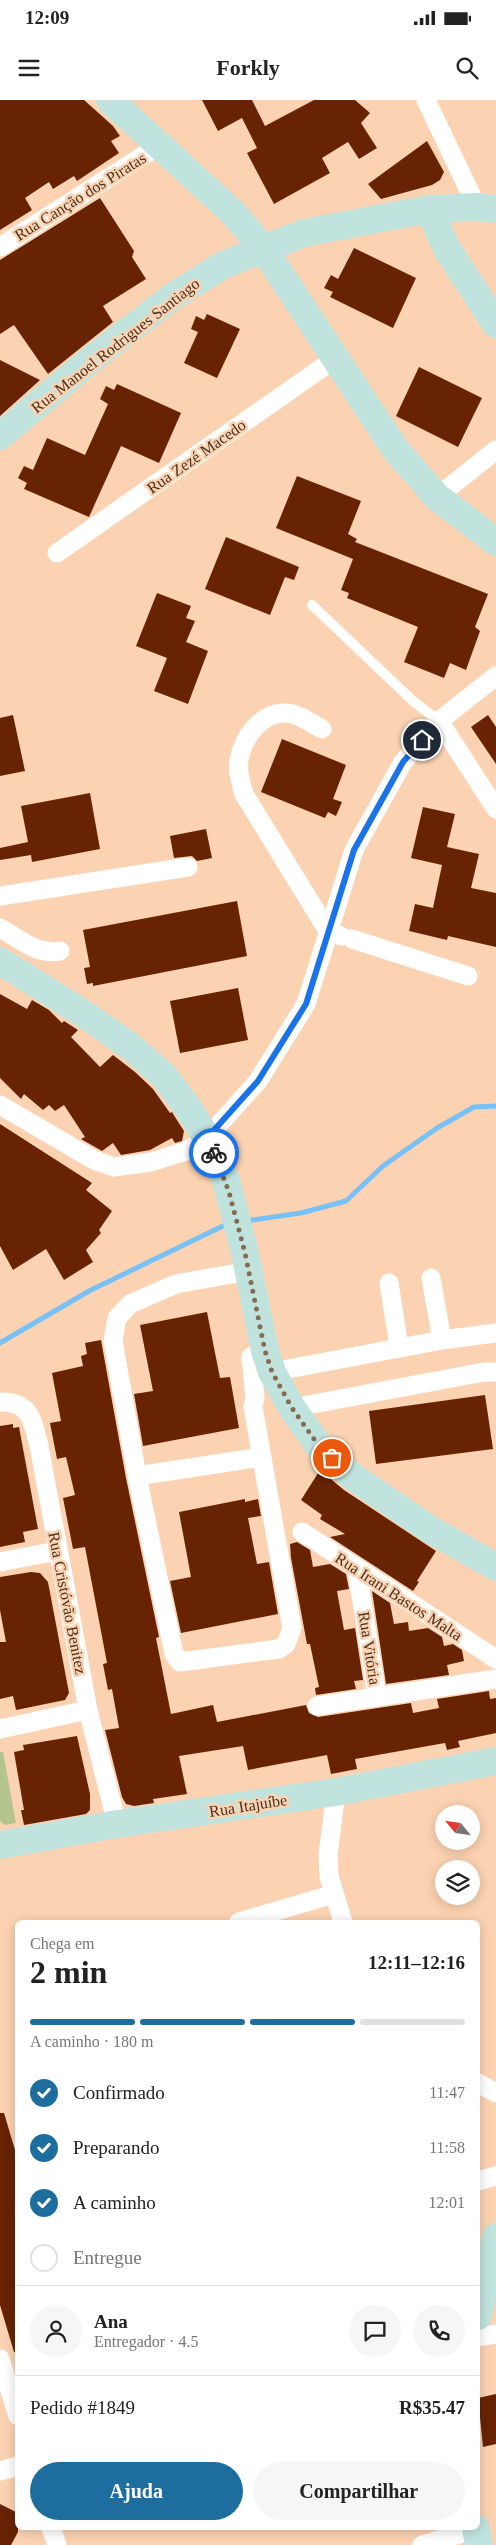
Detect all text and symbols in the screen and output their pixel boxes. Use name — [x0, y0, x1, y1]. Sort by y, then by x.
text: 12:09 — [25, 7, 69, 28]
icon: menu — [15, 54, 43, 82]
icon: search — [453, 54, 481, 82]
text: Forkly — [216, 55, 280, 80]
street label: Rua Canção dos Piratas — [12, 149, 150, 245]
street label: Rua Manoel Rodrigues Santiago — [28, 275, 203, 417]
street label: Rua Zezé Macedo — [144, 416, 249, 497]
pin — [401, 719, 443, 761]
icon: home — [408, 726, 436, 754]
courier — [189, 1128, 239, 1178]
icon: bike — [200, 1139, 228, 1167]
pin — [311, 1437, 353, 1479]
icon: bag — [318, 1444, 346, 1472]
street label: Rua Cristóvão Benitez — [45, 1530, 90, 1676]
street label: Rua Irani Bastos Malta — [332, 1549, 465, 1644]
street label: Rua Vitória — [355, 1610, 384, 1686]
street label: Rua Itajuíbe — [208, 1791, 288, 1821]
north arrow — [435, 1805, 480, 1850]
map controls — [435, 1805, 480, 1905]
button: layers — [435, 1860, 480, 1905]
text: Chega em — [30, 1935, 94, 1952]
text: 12:11–12:16 — [368, 1952, 465, 1973]
text: 2 min — [30, 1954, 107, 1990]
text: A caminho · 180 m — [30, 2033, 154, 2050]
icon: check — [30, 2079, 58, 2107]
text: Confirmado — [73, 2082, 165, 2103]
text: 11:47 — [429, 2084, 465, 2101]
icon: check — [30, 2134, 58, 2162]
text: Preparando — [73, 2137, 160, 2158]
text: 11:58 — [429, 2139, 465, 2156]
icon: check — [30, 2189, 58, 2217]
text: A caminho — [73, 2192, 156, 2213]
text: 12:01 — [429, 2194, 465, 2211]
text: Entregue — [73, 2247, 142, 2268]
button: person — [30, 2305, 82, 2357]
button: chat — [349, 2305, 401, 2357]
button: phone — [413, 2305, 465, 2357]
text: Ana — [94, 2311, 128, 2332]
text: Entregador · 4.5 — [94, 2333, 198, 2350]
text: Pedido #1849 — [30, 2397, 135, 2418]
text: R$35.47 — [399, 2397, 465, 2418]
button: Ajuda — [30, 2462, 243, 2520]
button: Compartilhar — [253, 2462, 465, 2520]

